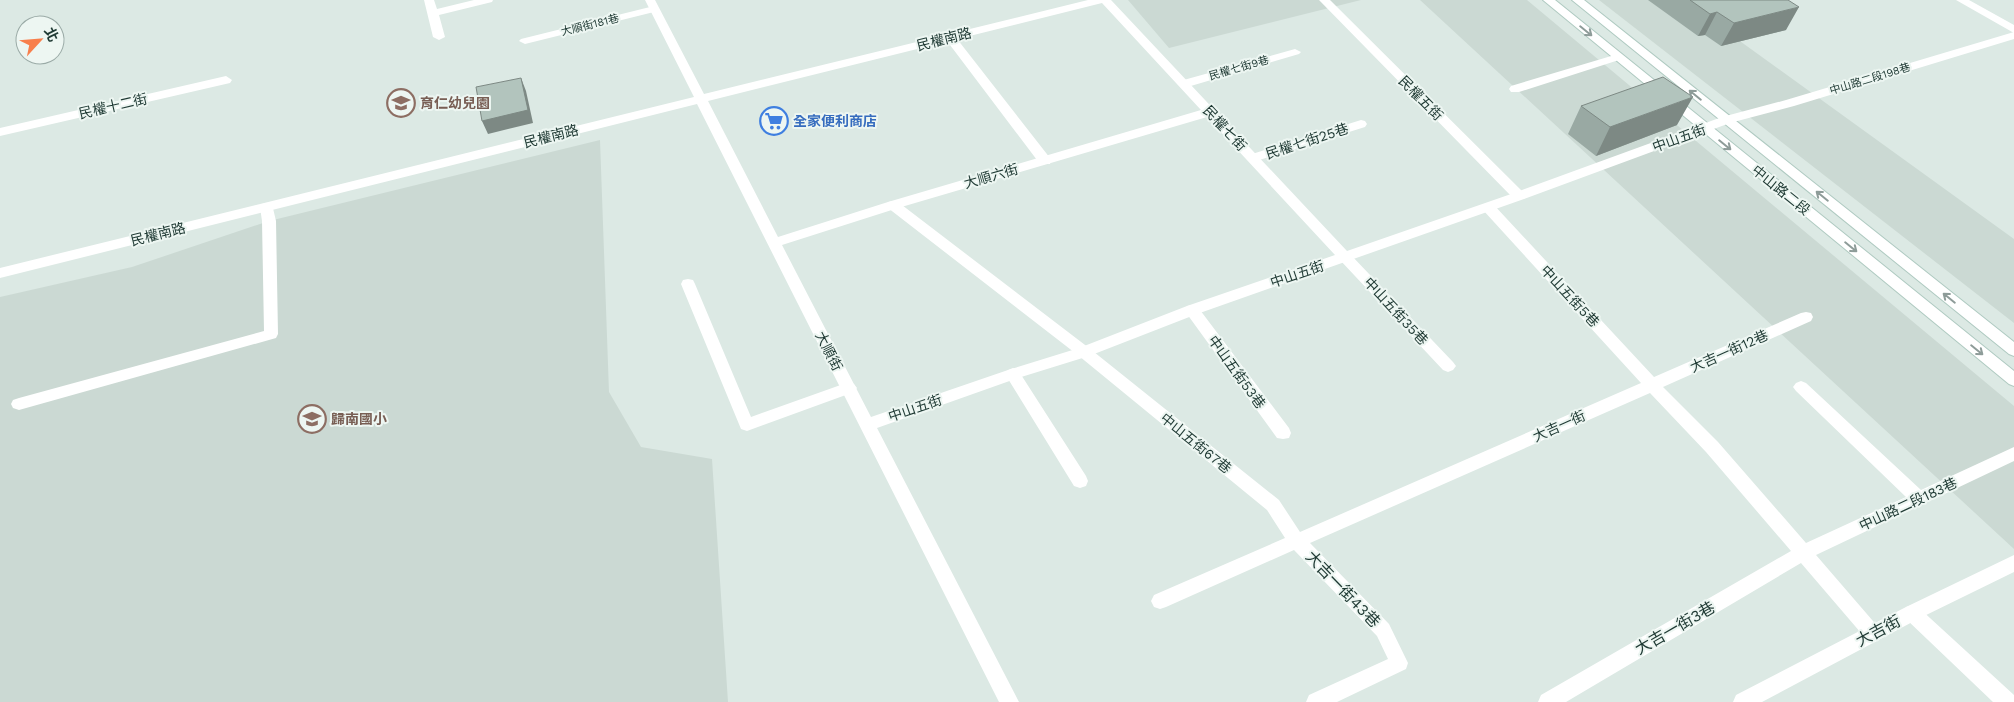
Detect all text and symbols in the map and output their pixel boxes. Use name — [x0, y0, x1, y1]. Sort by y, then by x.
street label: 大順街181巷 — [560, 12, 620, 38]
north arrow — [15, 15, 65, 65]
street label: 民權南路 — [915, 24, 973, 54]
text: 北 — [41, 25, 62, 44]
one-way arrow — [1579, 25, 1592, 36]
street label: 民權七街9巷 — [1208, 53, 1270, 83]
street label: 中山路二段198巷 — [1828, 61, 1912, 97]
street label: 民權五街 — [1396, 73, 1446, 123]
school or university icon: 育仁幼兒園 — [386, 88, 416, 118]
one-way arrow — [1688, 89, 1701, 100]
street label: 民權十二街 — [77, 90, 149, 122]
place label: 育仁幼兒園 — [420, 95, 490, 111]
street label: 民權七街 — [1200, 102, 1250, 154]
supermarket icon: 全家便利商店 — [759, 106, 789, 136]
place label: 全家便利商店 — [793, 113, 877, 129]
street label: 民權七街25巷 — [1263, 120, 1351, 162]
street label: 民權南路 — [522, 121, 580, 151]
street label: 中山五街 — [1650, 121, 1708, 155]
one-way arrow — [1719, 139, 1732, 150]
street label: 大順六街 — [962, 161, 1020, 191]
street label: 中山路二段 — [1749, 162, 1813, 218]
one-way arrow — [1815, 191, 1828, 202]
street label: 民權南路 — [129, 219, 187, 249]
one-way arrow — [1844, 242, 1857, 253]
street label: 中山五街 — [1268, 257, 1326, 291]
street label: 中山五街5巷 — [1537, 262, 1603, 330]
street label: 中山五街35巷 — [1361, 274, 1431, 348]
one-way arrow — [1942, 292, 1955, 303]
street label: 大吉一街12巷 — [1688, 327, 1770, 375]
street label: 大順街 — [812, 329, 846, 373]
street label: 中山五街53巷 — [1205, 332, 1269, 412]
one-way arrow — [1970, 345, 1983, 356]
street label: 中山五街 — [886, 391, 944, 425]
school or university icon: 歸南國小 — [297, 404, 327, 434]
street label: 大吉一街 — [1530, 407, 1588, 445]
street label: 中山五街67巷 — [1157, 410, 1235, 476]
place label: 歸南國小 — [331, 411, 387, 427]
street label: 中山路二段183巷 — [1857, 474, 1959, 534]
street label: 大吉一街43巷 — [1302, 547, 1384, 631]
street label: 大吉一街3巷 — [1632, 597, 1718, 659]
street label: 大吉街 — [1852, 611, 1904, 651]

